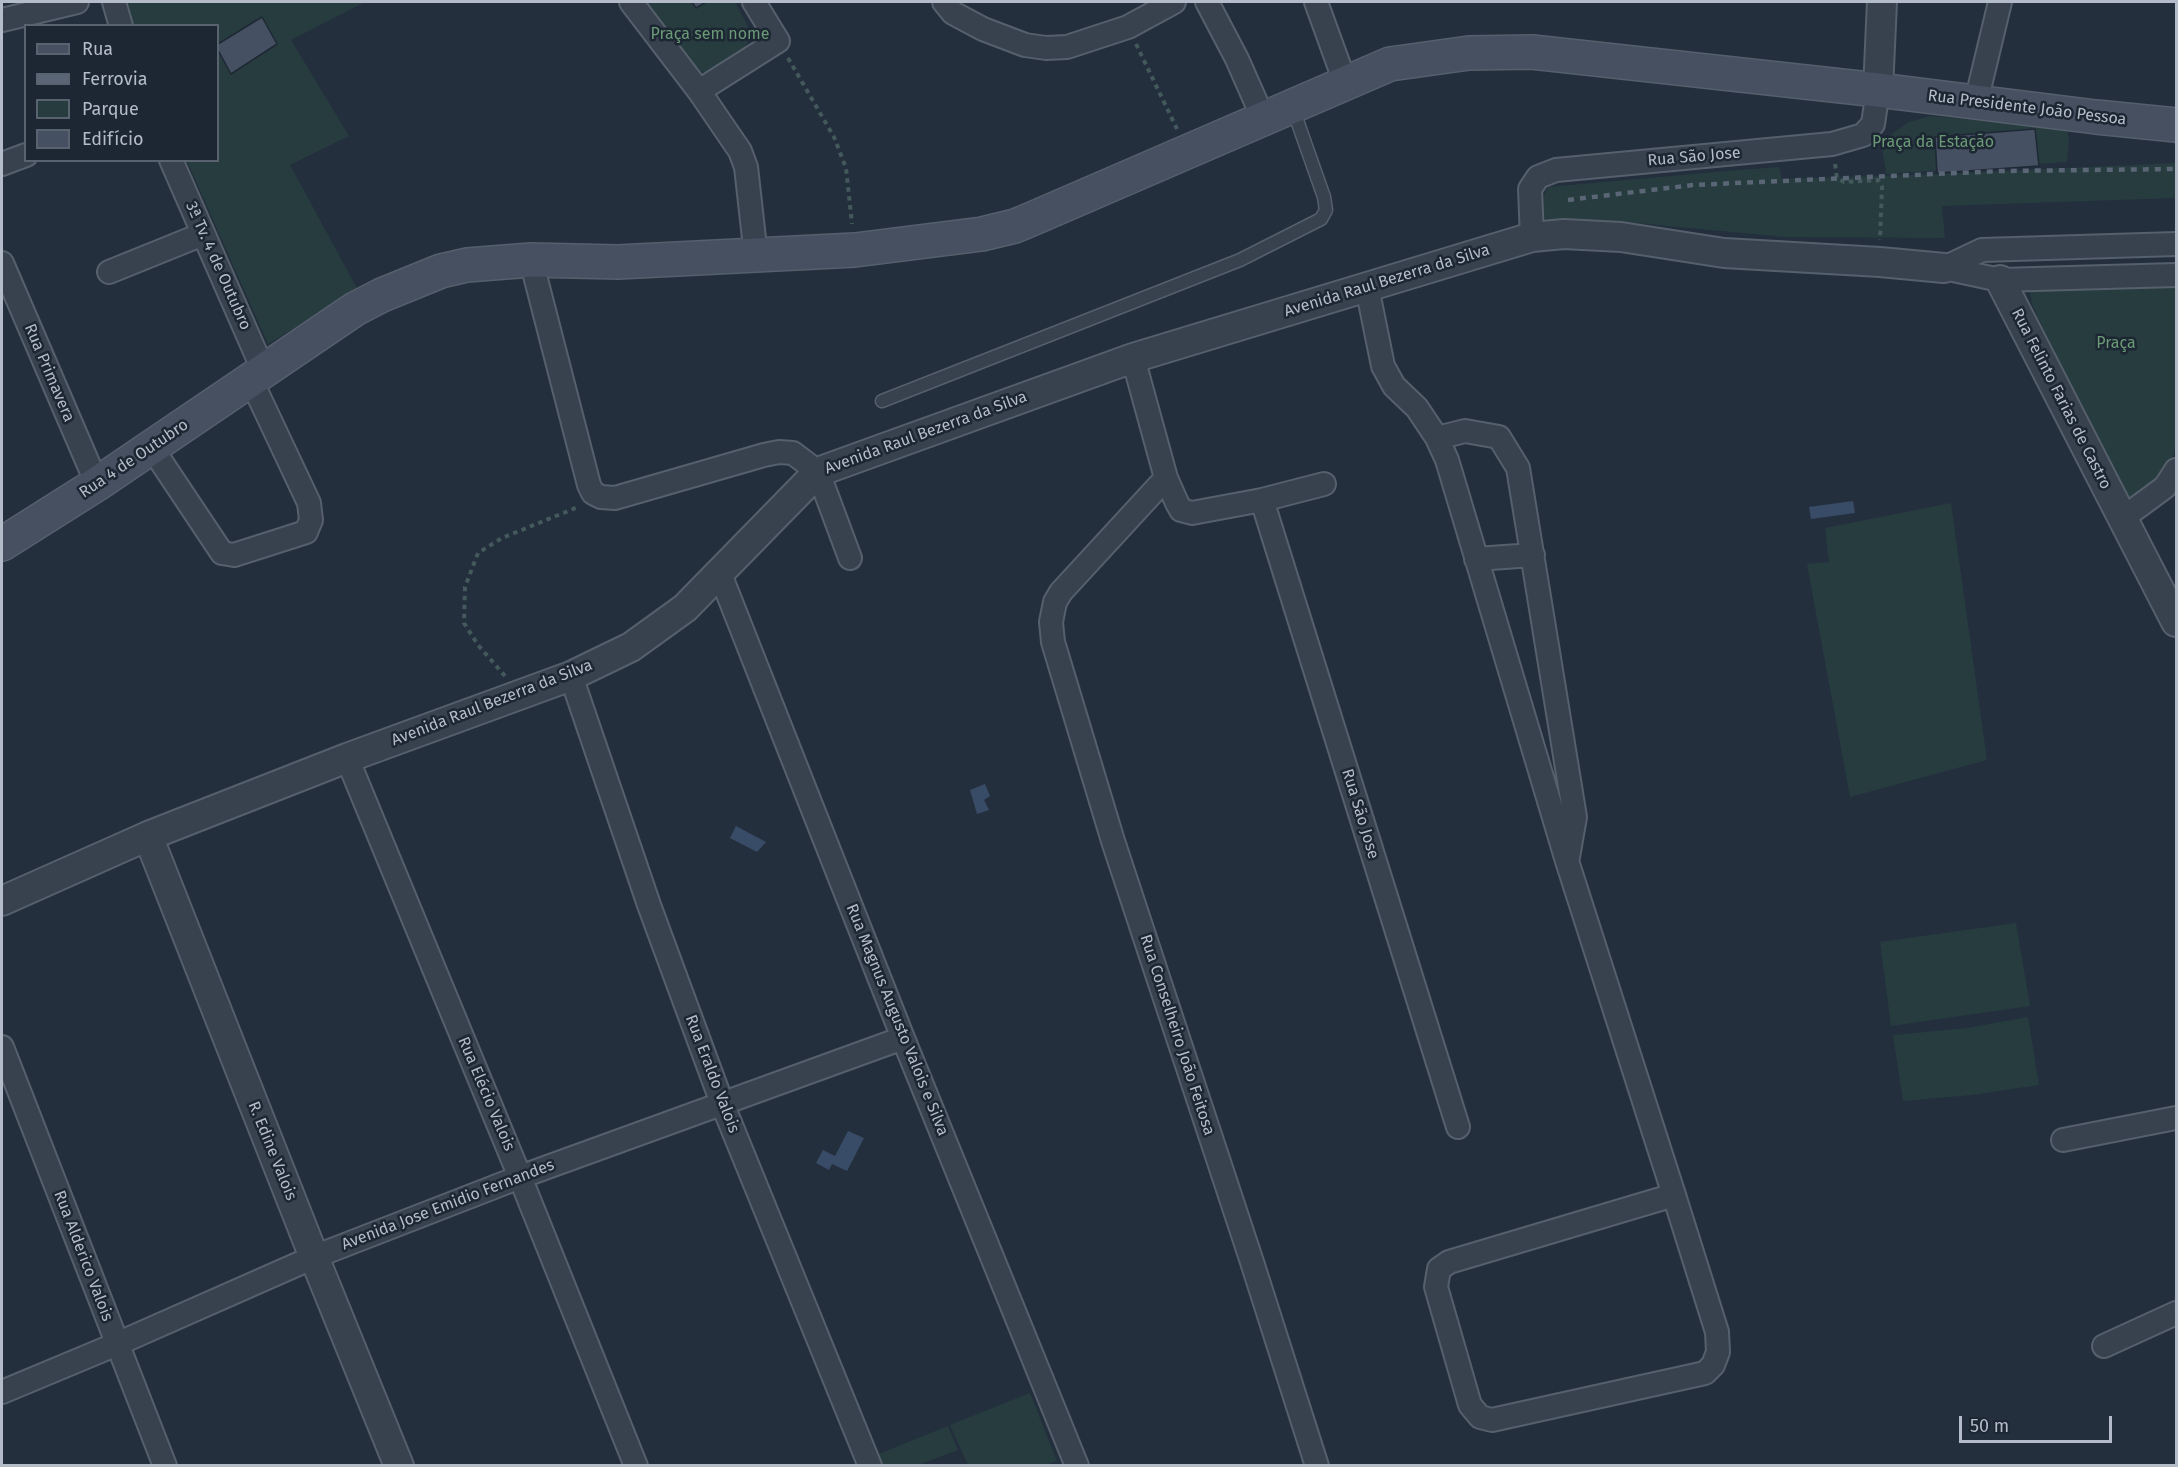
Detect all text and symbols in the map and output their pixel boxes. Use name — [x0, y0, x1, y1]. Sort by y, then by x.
legend — [24, 24, 219, 162]
park label: Praça sem nome — [650, 25, 770, 45]
text: Rua — [82, 38, 113, 60]
text: Ferrovia — [82, 68, 148, 90]
street label: Rua Presidente João Pessoa — [1927, 86, 2127, 130]
text: Parque — [82, 98, 139, 120]
text: Edifício — [82, 128, 144, 150]
park label: Praça da Estação — [1872, 133, 1994, 153]
street label: Rua São Jose — [1647, 143, 1741, 171]
street label: 3ª Tv. 4 de Outubro — [181, 199, 255, 333]
street label: Avenida Raul Bezerra da Silva — [1282, 241, 1492, 321]
street label: Rua Felinto Farias de Castro — [2007, 305, 2115, 493]
street label: Rua Primavera — [20, 321, 78, 425]
park label: Praça — [2096, 334, 2136, 354]
street label: Avenida Raul Bezerra da Silva — [822, 387, 1030, 479]
street label: Rua 4 de Outubro — [76, 415, 192, 503]
street label: Avenida Raul Bezerra da Silva — [389, 656, 595, 750]
street label: Rua São Jose — [1337, 767, 1383, 861]
street label: Rua Magnus Augusto Valois e Silva — [842, 901, 952, 1139]
street label: Rua Conselheiro João Feitosa — [1135, 932, 1219, 1138]
street label: Rua Eraldo Valois — [681, 1012, 743, 1136]
street label: Rua Elécio Valois — [453, 1034, 519, 1154]
street label: R. Edine Valois — [243, 1099, 301, 1203]
street label: Avenida Jose Emidio Fernandes — [339, 1155, 557, 1255]
street label: Rua Alderico Valois — [49, 1188, 117, 1324]
scale bar — [1962, 1404, 2115, 1442]
text: 50 m — [1970, 1415, 2009, 1437]

